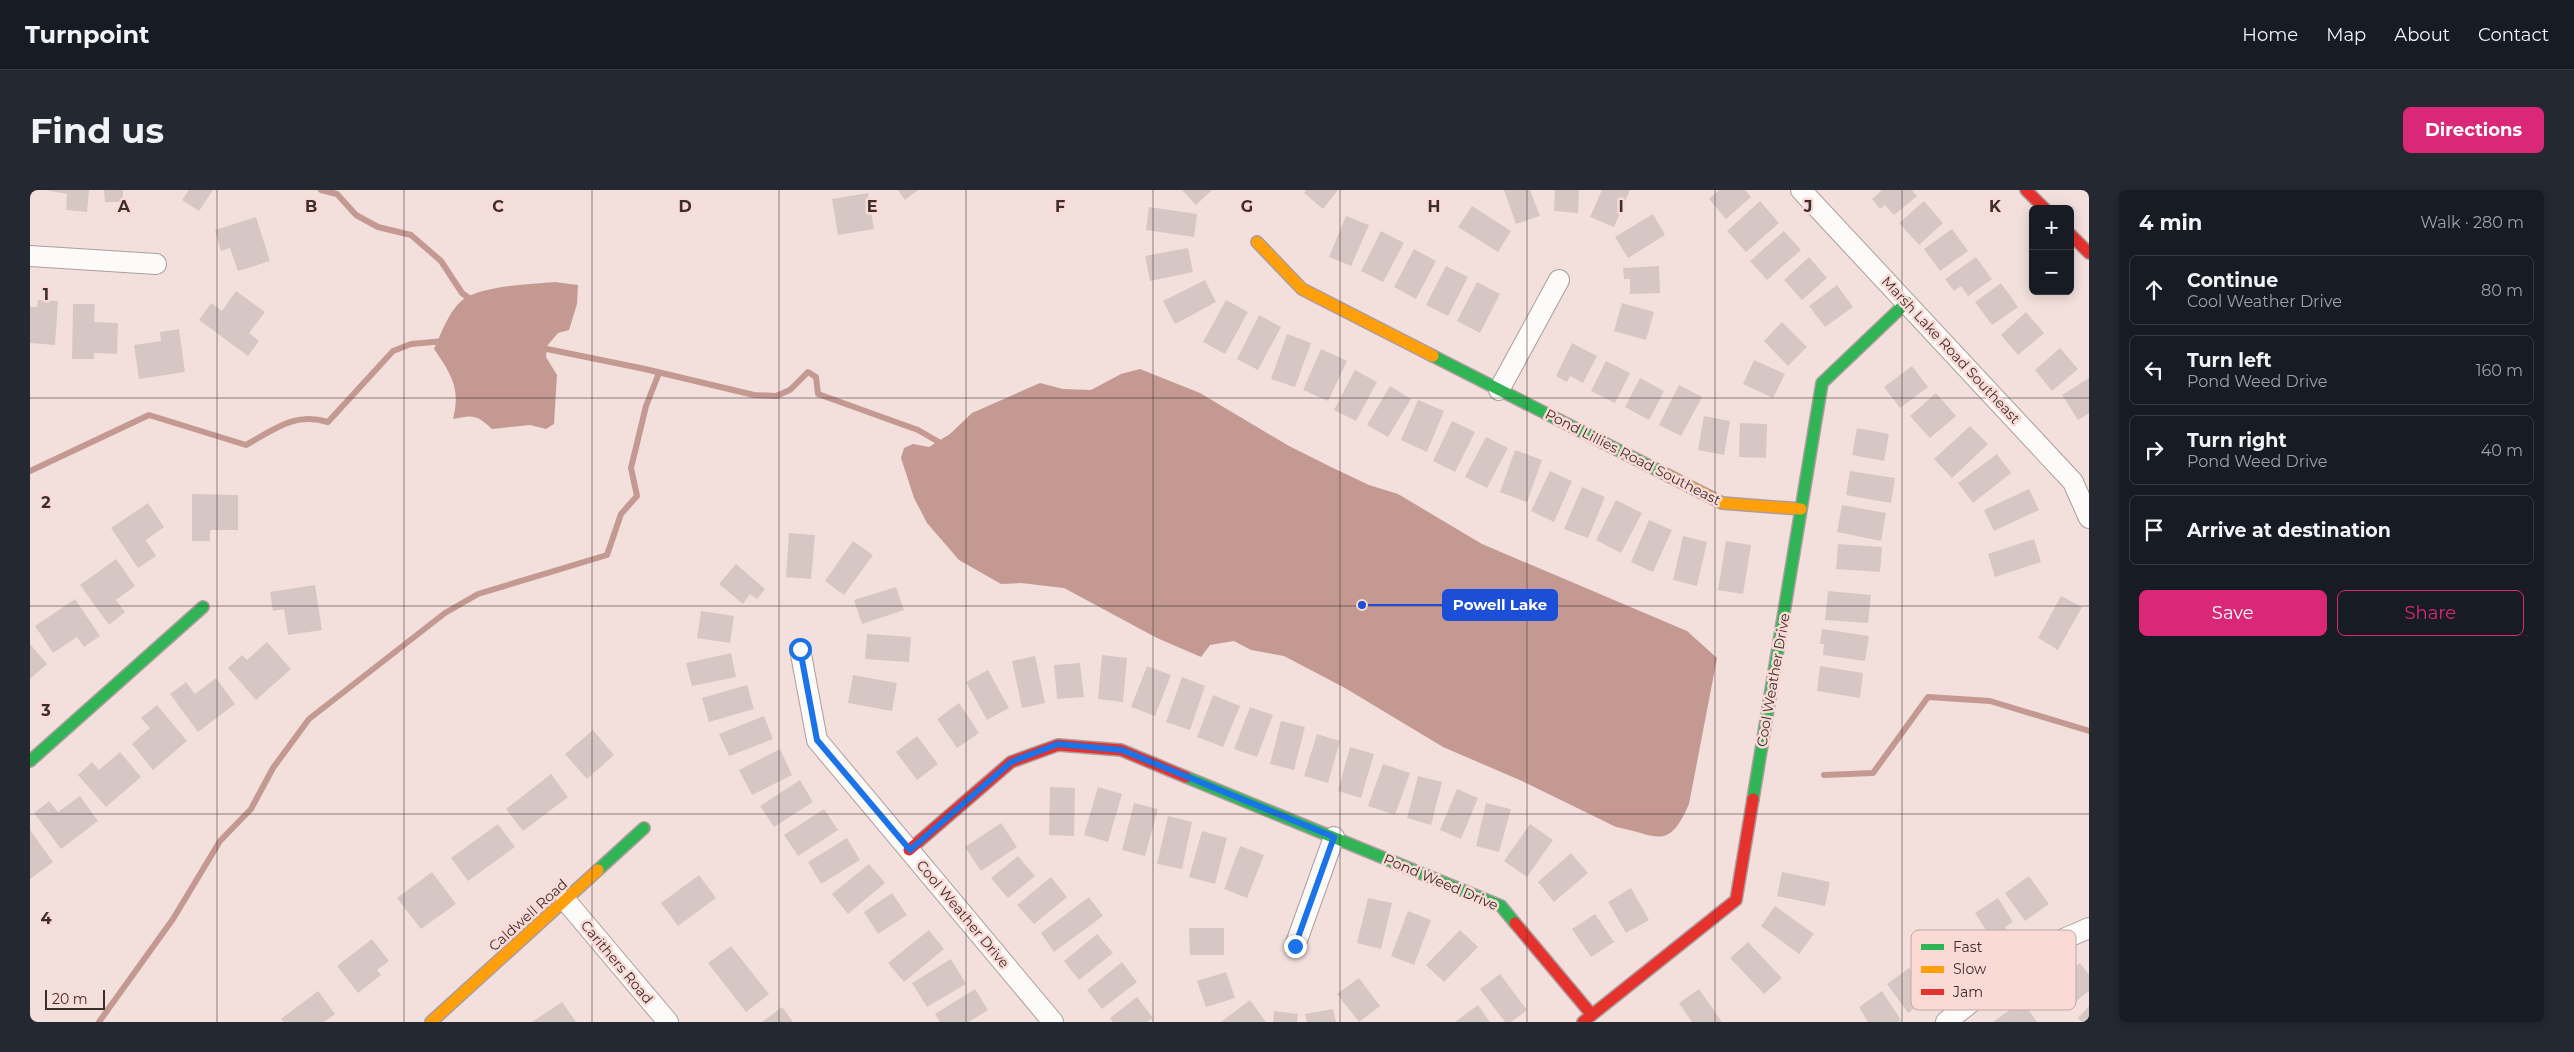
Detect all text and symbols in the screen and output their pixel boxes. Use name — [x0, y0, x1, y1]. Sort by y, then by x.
text: Turnpoint — [25, 20, 149, 49]
text: Home — [2242, 24, 2298, 46]
text: Map — [2326, 24, 2366, 46]
text: About — [2394, 24, 2450, 46]
text: Contact — [2478, 24, 2549, 46]
button: Directions — [2403, 107, 2544, 153]
text: Find us — [30, 109, 164, 152]
text: A — [117, 197, 131, 216]
text: B — [305, 197, 317, 216]
text: C — [492, 197, 504, 216]
text: D — [678, 197, 692, 216]
text: E — [867, 197, 877, 216]
text: F — [1055, 197, 1065, 216]
text: G — [1241, 197, 1253, 216]
text: H — [1428, 197, 1440, 216]
text: I — [1618, 197, 1624, 216]
text: J — [1803, 197, 1812, 216]
text: K — [1989, 197, 2002, 216]
map controls — [2029, 205, 2074, 295]
button: + — [2029, 205, 2074, 250]
text: 4 min — [2139, 210, 2202, 235]
text: Walk · 280 m — [2420, 213, 2524, 232]
button: − — [2029, 250, 2074, 295]
text: Continue — [2187, 269, 2278, 292]
street label: Marsh Lake Road Southeast — [1878, 273, 2024, 428]
icon: ahead — [2140, 276, 2168, 304]
text: 80 m — [2481, 281, 2523, 300]
text: 1 — [43, 285, 49, 304]
text: Cool Weather Drive — [2187, 292, 2342, 311]
text: Turn left — [2187, 349, 2272, 372]
icon: left — [2140, 356, 2168, 384]
text: 160 m — [2476, 361, 2523, 380]
text: Pond Weed Drive — [2187, 372, 2327, 391]
street label: Pond Lillies Road Southeast — [1542, 405, 1724, 509]
text: Turn right — [2187, 429, 2287, 452]
icon: right — [2140, 436, 2168, 464]
text: 40 m — [2481, 441, 2523, 460]
text: Pond Weed Drive — [2187, 452, 2327, 471]
text: 2 — [41, 493, 51, 512]
icon: arrive — [2140, 516, 2168, 544]
text: Arrive at destination — [2187, 519, 2391, 542]
callout: Powell Lake — [1443, 590, 1557, 620]
button: Save — [2139, 590, 2327, 636]
button: Share — [2337, 590, 2524, 636]
text: Powell Lake — [1453, 595, 1547, 614]
street label: Cool Weather Drive — [1752, 612, 1794, 748]
route start — [789, 638, 812, 661]
text: 3 — [40, 701, 51, 720]
street label: Pond Weed Drive — [1381, 850, 1501, 914]
street label: Cool Weather Drive — [913, 856, 1013, 972]
street label: Caldwell Road — [485, 875, 571, 955]
text: 4 — [40, 909, 52, 928]
street label: Carithers Road — [577, 917, 657, 1007]
legend — [1911, 930, 2076, 1010]
route end — [1284, 935, 1307, 958]
text: Fast — [1953, 938, 1983, 956]
text: Slow — [1953, 960, 1987, 978]
text: Jam — [1952, 983, 1983, 1001]
scale bar — [45, 987, 105, 1010]
text: 20 m — [52, 990, 88, 1008]

